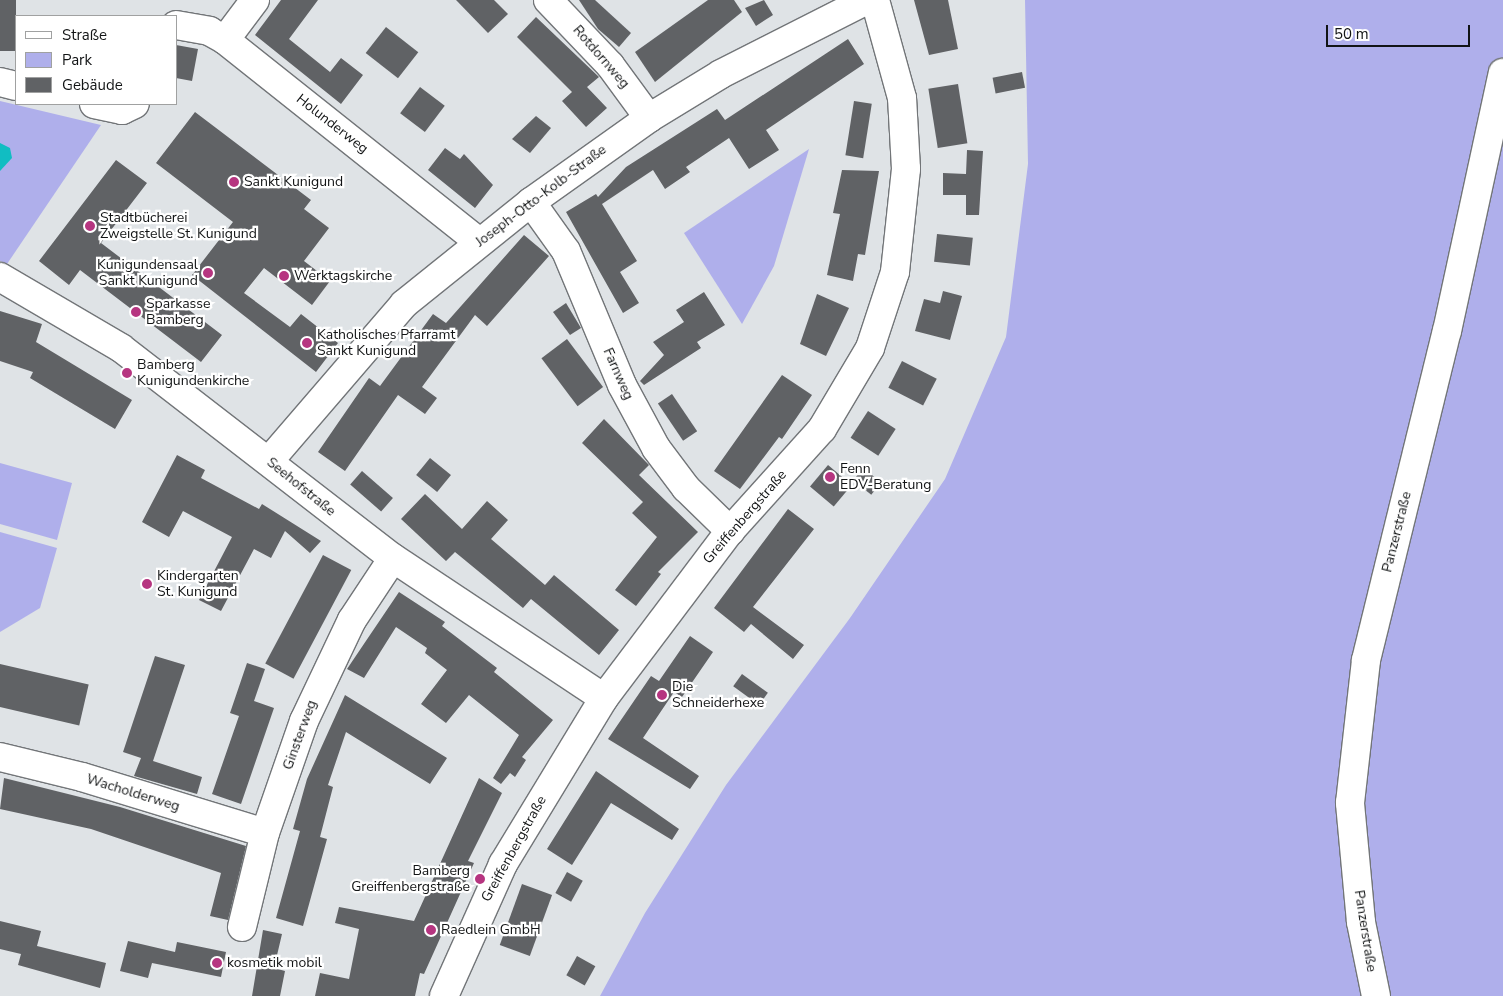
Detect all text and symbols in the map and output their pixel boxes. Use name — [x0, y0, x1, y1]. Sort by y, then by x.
legend — [15, 15, 178, 105]
scale bar — [1328, 15, 1472, 47]
street label: Rotdornweg — [569, 22, 633, 92]
text: 50 m — [1334, 24, 1369, 44]
text: Straße — [62, 25, 107, 45]
text: Park — [62, 50, 92, 70]
text: Gebäude — [62, 75, 123, 95]
street label: Holunderweg — [293, 91, 371, 157]
street label: Joseph-Otto-Kolb-Straße — [472, 141, 610, 251]
place label: Sankt Kunigund — [244, 174, 343, 190]
marker: Sankt Kunigund — [228, 176, 240, 188]
place label: Stadtbücherei Zweigstelle St. Kunigund — [100, 210, 257, 242]
marker: Stadtbücherei Zweigstelle St. Kunigund — [84, 220, 96, 232]
place label: Kunigundensaal Sankt Kunigund — [97, 257, 198, 290]
marker: Kunigundensaal Sankt Kunigund — [202, 267, 214, 279]
place label: Werktagskirche — [294, 268, 392, 284]
marker: Werktagskirche — [278, 270, 290, 282]
place label: Sparkasse Bamberg — [146, 296, 210, 328]
marker: Sparkasse Bamberg — [130, 306, 142, 318]
place label: Katholisches Pfarramt Sankt Kunigund — [317, 327, 455, 360]
marker: Katholisches Pfarramt Sankt Kunigund — [301, 337, 313, 349]
street label: Farnweg — [599, 345, 637, 403]
place label: Bamberg Kunigundenkirche — [137, 357, 249, 390]
marker: Bamberg Kunigundenkirche — [121, 367, 133, 379]
street label: Seehofstraße — [263, 454, 339, 520]
place label: Fenn EDV-Beratung — [840, 461, 931, 494]
street label: Greiffenbergstraße — [700, 467, 790, 567]
marker: Fenn EDV-Beratung — [824, 471, 836, 483]
street label: Panzerstraße — [1379, 490, 1415, 574]
place label: Kindergarten St. Kunigund — [157, 568, 239, 600]
marker: Kindergarten St. Kunigund — [141, 578, 153, 590]
place label: Die Schneiderhexe — [672, 679, 764, 712]
marker: Die Schneiderhexe — [656, 689, 668, 701]
street label: Ginsterweg — [280, 698, 320, 772]
street label: Wacholderweg — [84, 771, 182, 815]
street label: Greiffenbergstraße — [478, 793, 550, 905]
place label: Bamberg Greiffenbergstraße — [351, 863, 470, 896]
marker: Bamberg Greiffenbergstraße — [474, 873, 486, 885]
street label: Panzerstraße — [1350, 889, 1380, 973]
place label: Raedlein GmbH — [441, 922, 541, 938]
marker: Raedlein GmbH — [425, 924, 437, 936]
place label: kosmetik mobil — [227, 955, 322, 971]
marker: kosmetik mobil — [211, 957, 223, 969]

